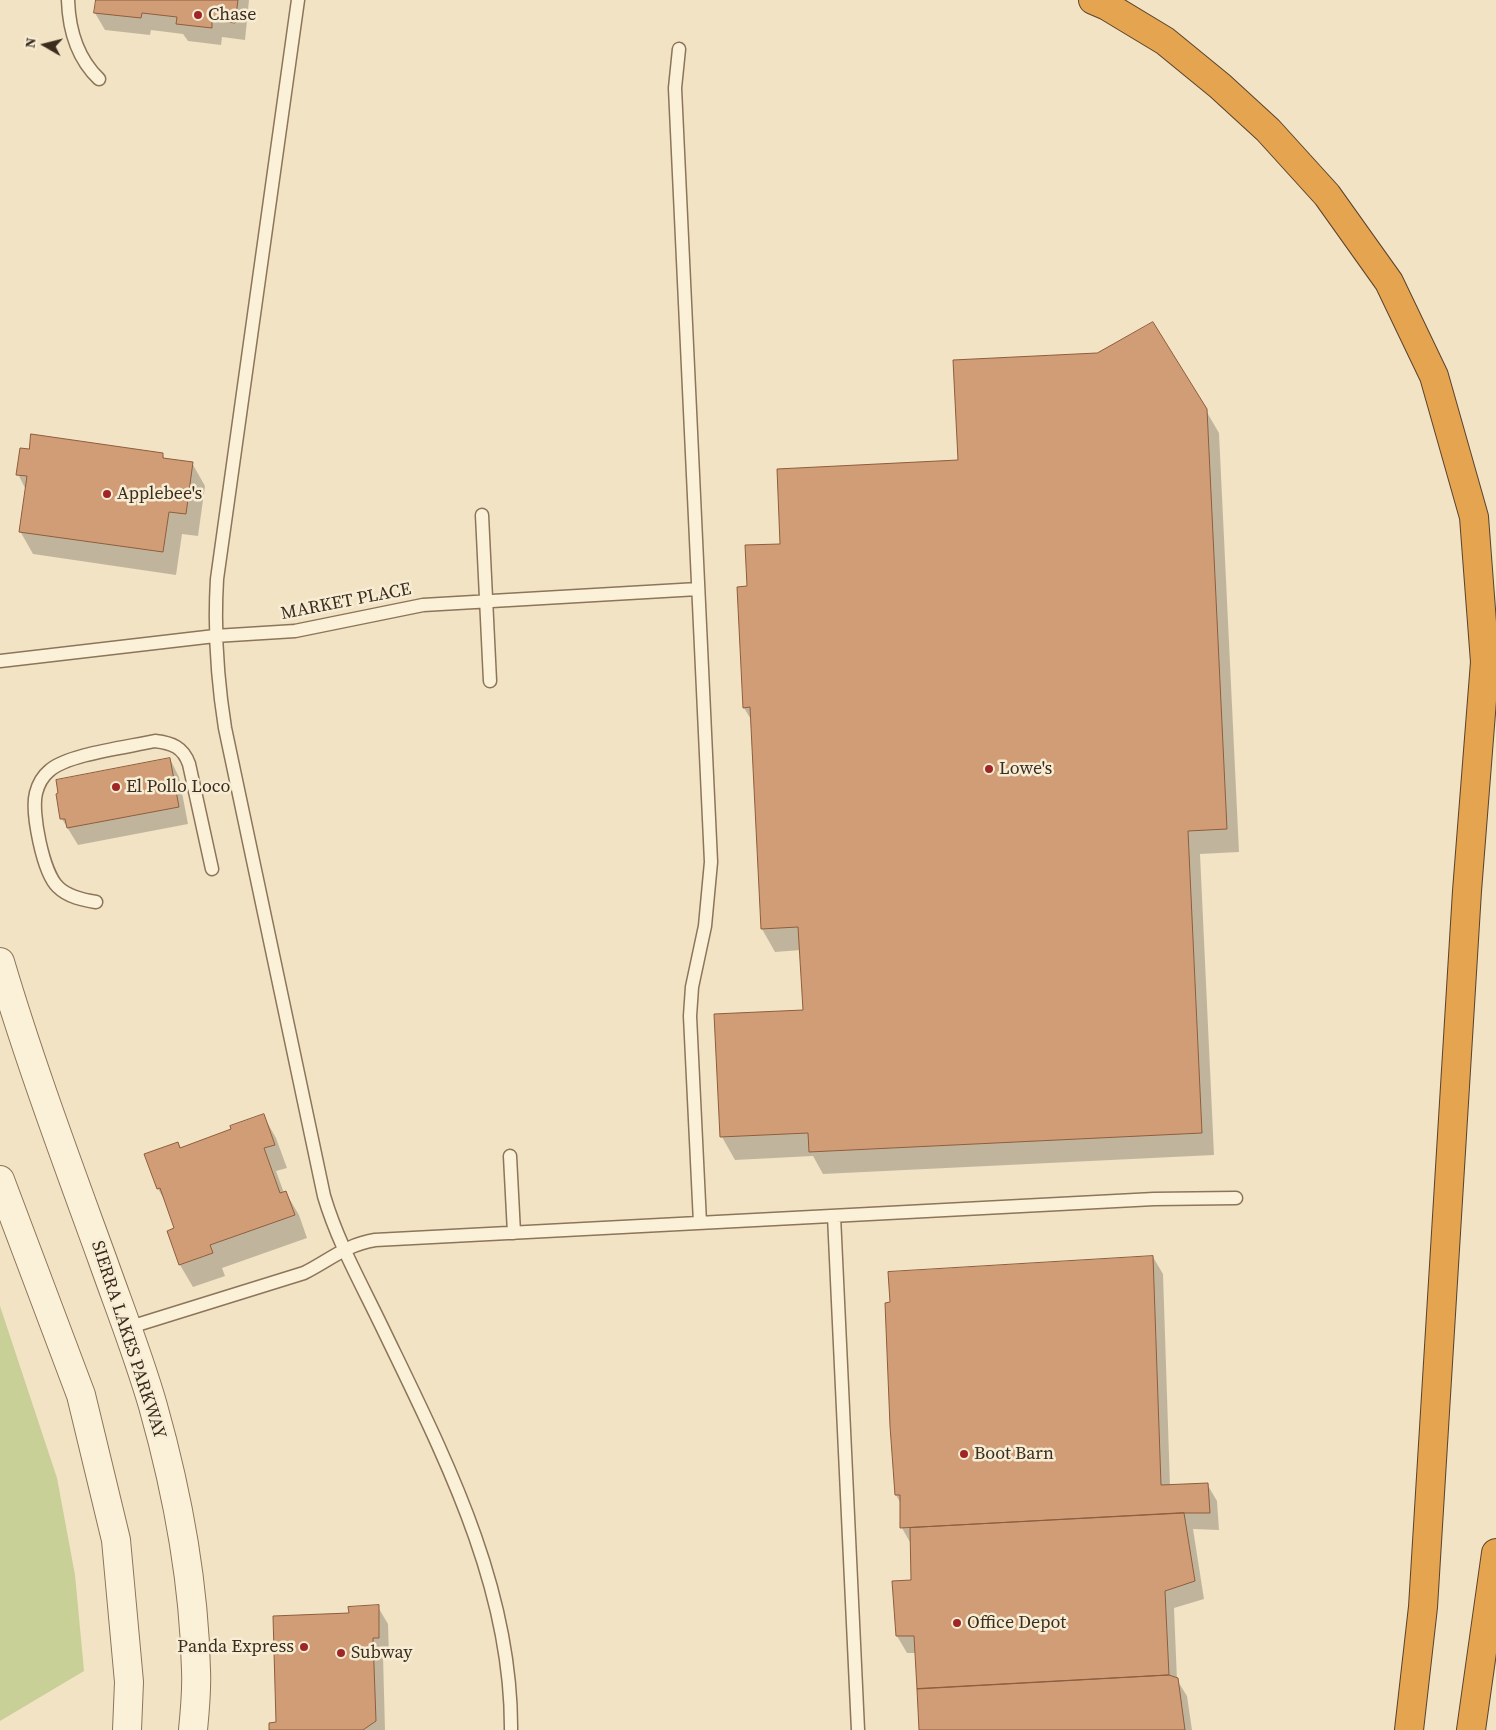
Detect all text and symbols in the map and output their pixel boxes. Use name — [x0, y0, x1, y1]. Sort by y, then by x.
place label: Chase — [208, 4, 256, 26]
marker: Chase — [192, 9, 204, 21]
north arrow — [20, 20, 70, 70]
text: N — [20, 36, 41, 49]
place label: Applebee's — [117, 483, 202, 505]
marker: Applebee's — [101, 488, 113, 500]
street label: MARKET PLACE — [279, 579, 413, 625]
place label: Lowe's — [999, 758, 1052, 780]
marker: Lowe's — [983, 763, 995, 775]
place label: El Pollo Loco — [126, 776, 230, 798]
marker: El Pollo Loco — [110, 781, 122, 793]
street label: SIERRA LAKES PARKWAY — [86, 1238, 170, 1442]
place label: Boot Barn — [974, 1443, 1054, 1465]
marker: Boot Barn — [958, 1448, 970, 1460]
place label: Office Depot — [967, 1612, 1066, 1634]
marker: Office Depot — [951, 1617, 963, 1629]
place label: Panda Express — [177, 1636, 294, 1658]
marker: Panda Express — [298, 1641, 310, 1653]
place label: Subway — [351, 1642, 413, 1664]
marker: Subway — [335, 1647, 347, 1659]

